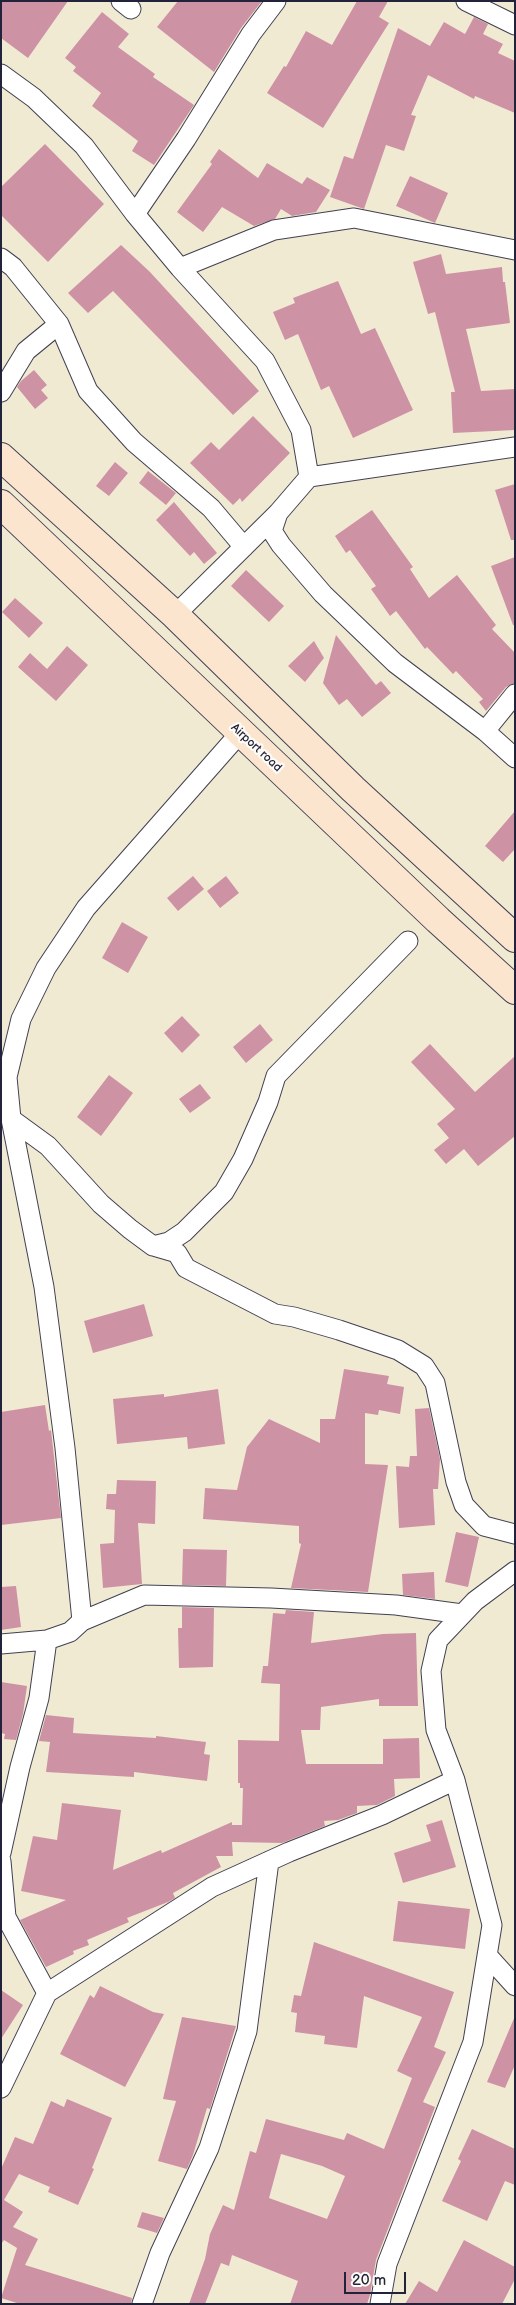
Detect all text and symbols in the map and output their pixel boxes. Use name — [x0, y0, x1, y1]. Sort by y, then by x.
street label: Airport road — [228, 721, 284, 775]
scale bar — [346, 2262, 408, 2294]
text: 20 m — [352, 2271, 386, 2290]

